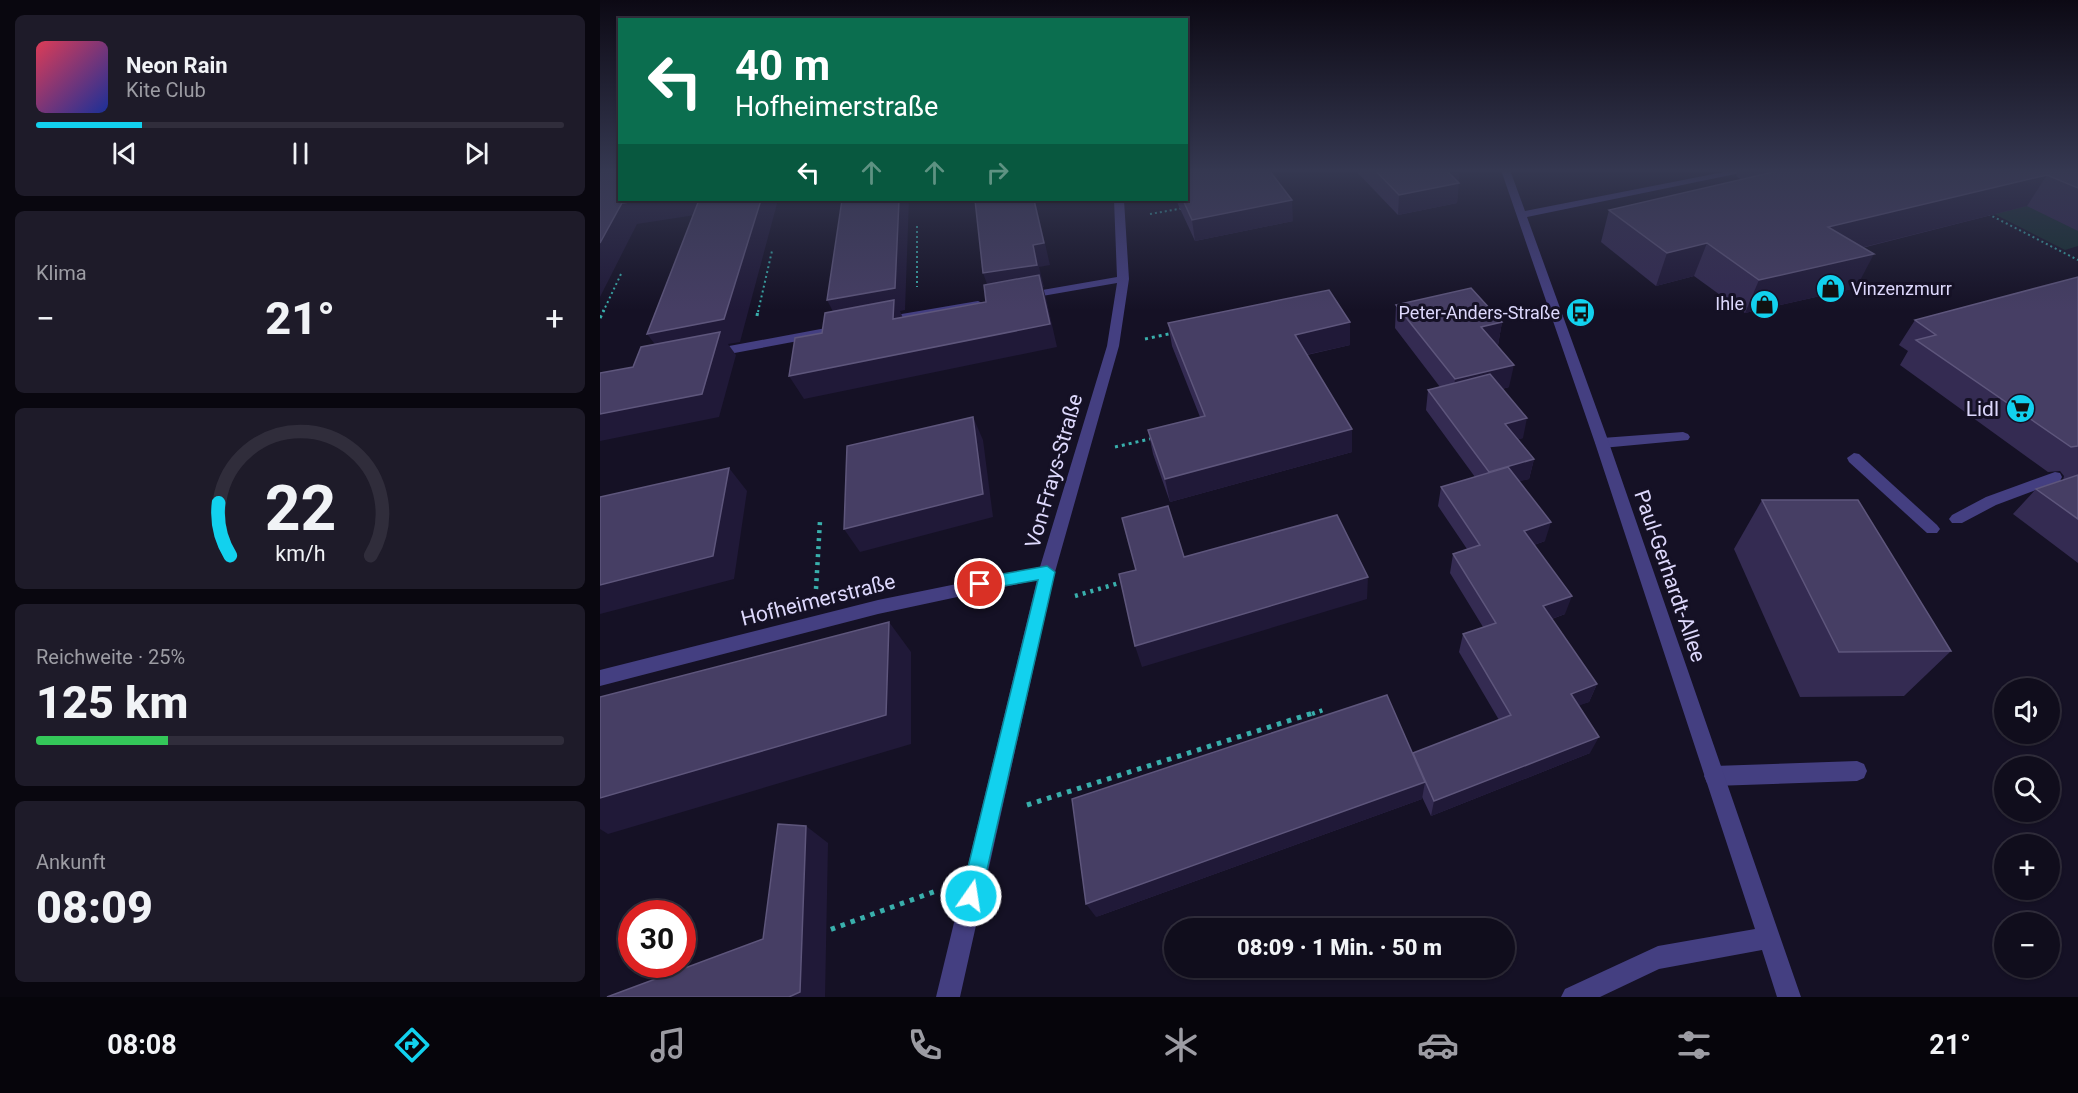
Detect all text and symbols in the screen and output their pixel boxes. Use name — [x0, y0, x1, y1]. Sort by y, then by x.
text: 40 m — [735, 41, 830, 90]
icon: left — [636, 42, 714, 120]
text: Neon Rain — [126, 53, 228, 78]
text: Kite Club — [126, 78, 206, 102]
text: Hofheimerstraße — [735, 91, 938, 123]
icon: previous — [108, 137, 141, 170]
icon: pause — [284, 137, 317, 170]
icon: next — [460, 137, 493, 170]
icon: left — [792, 156, 825, 189]
icon: ahead — [855, 156, 888, 189]
icon: ahead — [918, 156, 951, 189]
icon: right — [981, 156, 1014, 189]
text: Klima — [36, 261, 87, 285]
shop icon: Vinzenzmurr — [1814, 273, 1846, 305]
place label: Vinzenzmurr — [1851, 278, 1952, 299]
shop icon: Ihle — [1749, 288, 1781, 320]
text: 21° — [265, 292, 335, 345]
place label: Ihle — [1715, 293, 1744, 314]
bus stop icon: Peter-Anders-Straße — [1565, 297, 1597, 329]
text: − — [36, 299, 55, 338]
text: + — [545, 299, 564, 338]
place label: Peter-Anders-Straße — [1399, 302, 1560, 323]
street label: Von-Frays-Straße — [1021, 391, 1087, 551]
supermarket icon: Lidl — [2004, 393, 2036, 425]
place label: Lidl — [1966, 397, 1999, 421]
text: 22 — [264, 472, 336, 545]
street label: Paul-Gerhardt-Allee — [1629, 487, 1711, 665]
text: km/h — [275, 541, 325, 566]
pin — [954, 558, 1005, 609]
icon: arrive — [963, 567, 996, 600]
street label: Hofheimerstraße — [738, 569, 898, 631]
text: Reichweite · 25% — [36, 645, 185, 669]
text: 125 km — [36, 676, 188, 729]
map controls — [1994, 678, 2060, 978]
button: sound — [1994, 678, 2060, 744]
button: search — [1994, 756, 2060, 822]
button: + — [1994, 834, 2060, 900]
text: Ankunft — [36, 850, 106, 874]
position arrow — [939, 864, 1003, 928]
text: 08:09 — [36, 881, 153, 934]
speed limit sign: 30 — [618, 900, 696, 978]
button: − — [1994, 912, 2060, 978]
text: 08:09 · 1 Min. · 50 m — [1237, 935, 1442, 960]
icon: directions — [391, 1024, 433, 1066]
icon: music — [647, 1024, 689, 1066]
icon: phone — [904, 1024, 946, 1066]
icon: climate — [1160, 1024, 1202, 1066]
icon: car — [1417, 1024, 1459, 1066]
icon: filters — [1673, 1024, 1715, 1066]
text: 08:08 — [107, 1029, 177, 1061]
text: 21° — [1929, 1029, 1971, 1061]

